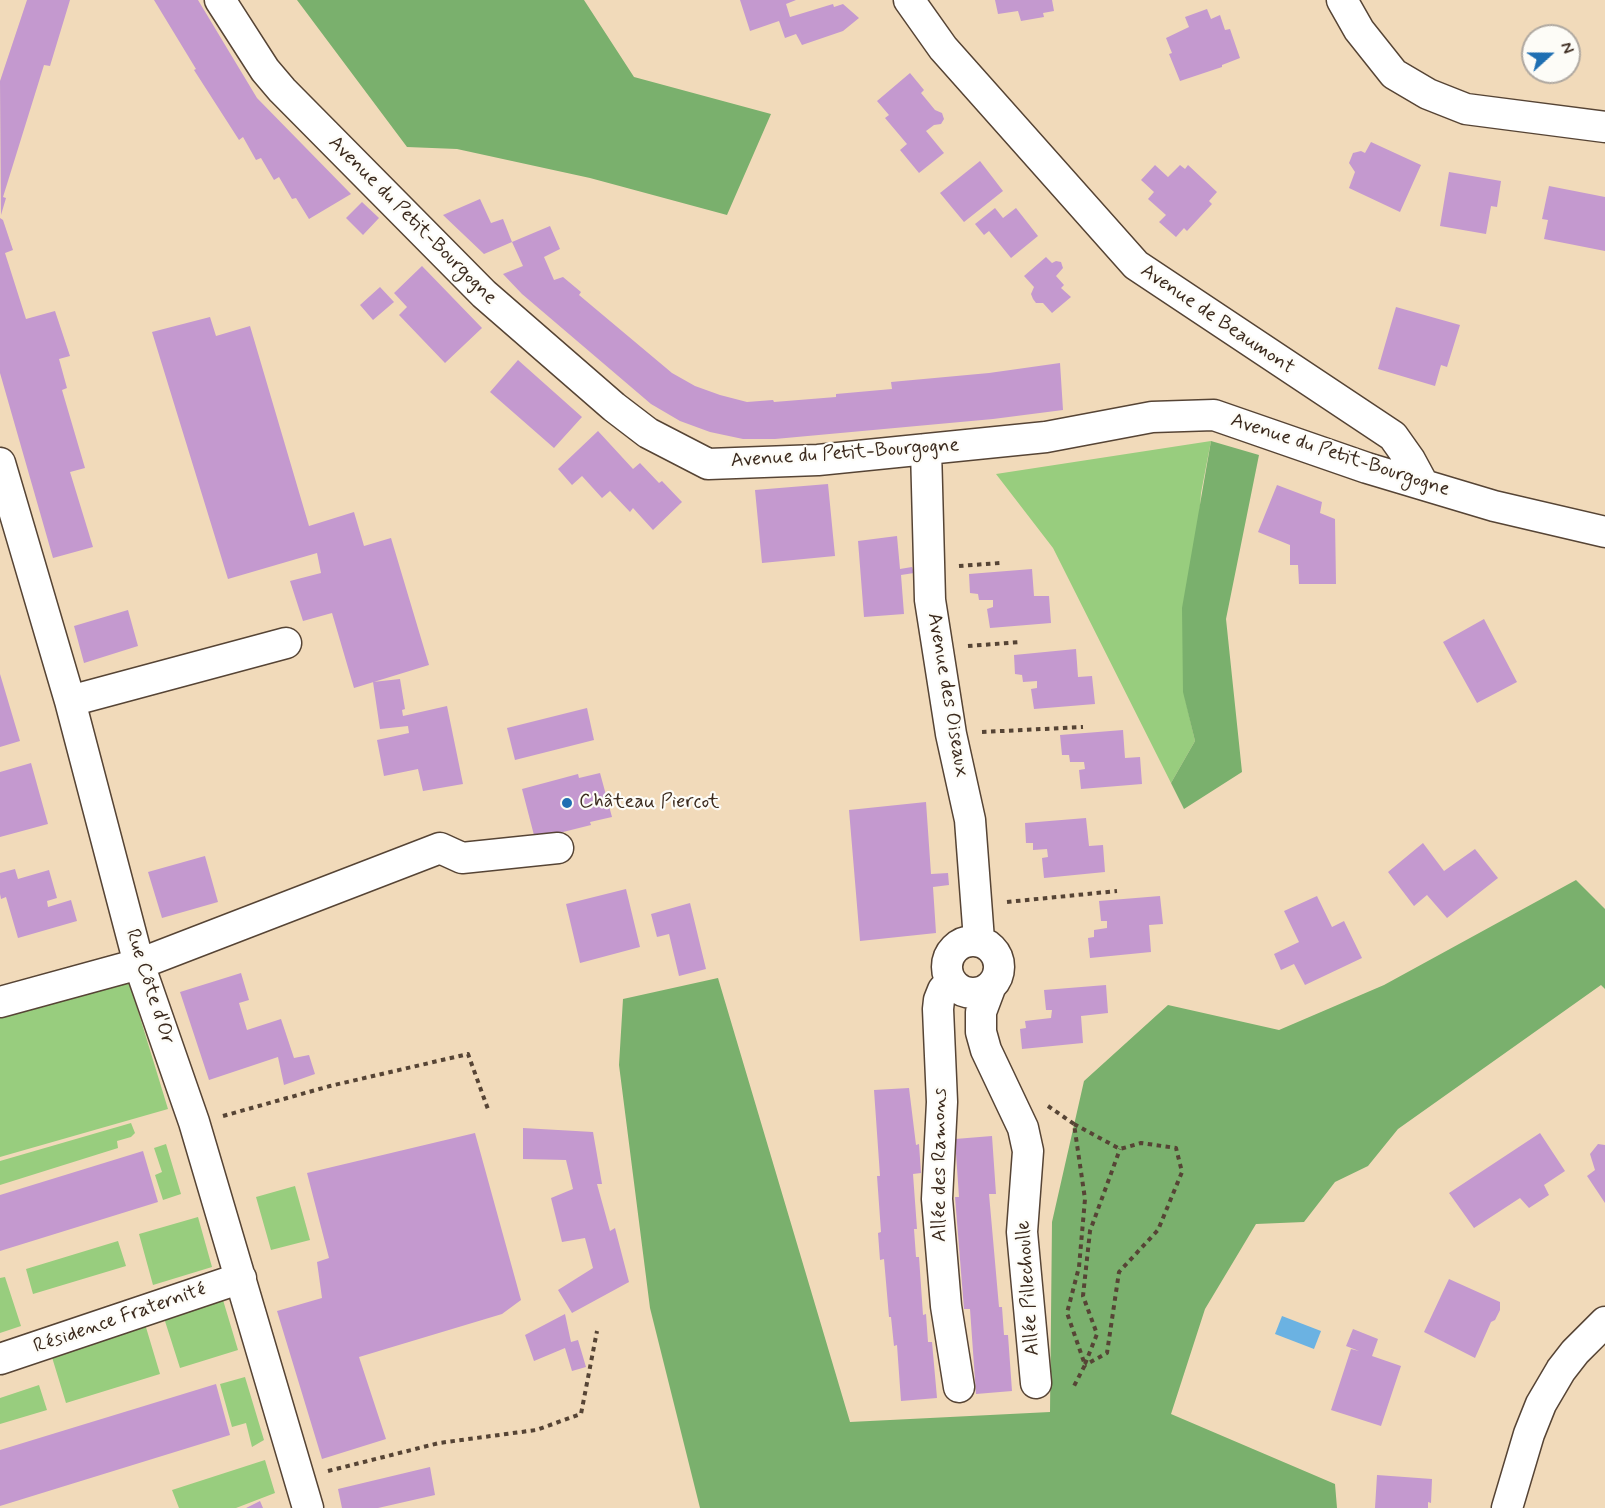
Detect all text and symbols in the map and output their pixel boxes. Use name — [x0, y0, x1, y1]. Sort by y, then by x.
north arrow — [1521, 24, 1581, 84]
text: N — [1555, 39, 1578, 57]
street label: Avenue du Petit-Bourgogne — [323, 132, 501, 310]
street label: Avenue de Beaumont — [1135, 260, 1299, 380]
street label: Avenue du Petit-Bourgogne — [1227, 409, 1453, 503]
street label: Avenue du Petit-Bourgogne — [730, 434, 960, 474]
street label: Avenue des Oiseaux — [921, 611, 973, 779]
place label: Château Piercot — [579, 791, 720, 815]
marker: Château Piercot — [560, 796, 574, 810]
street label: Rue Côte d'Or — [119, 926, 179, 1048]
street label: Allée des Ramons — [929, 1088, 953, 1242]
street label: Allée Pillechoulle — [1012, 1219, 1046, 1357]
street label: Résidence Fraternité — [31, 1278, 209, 1360]

